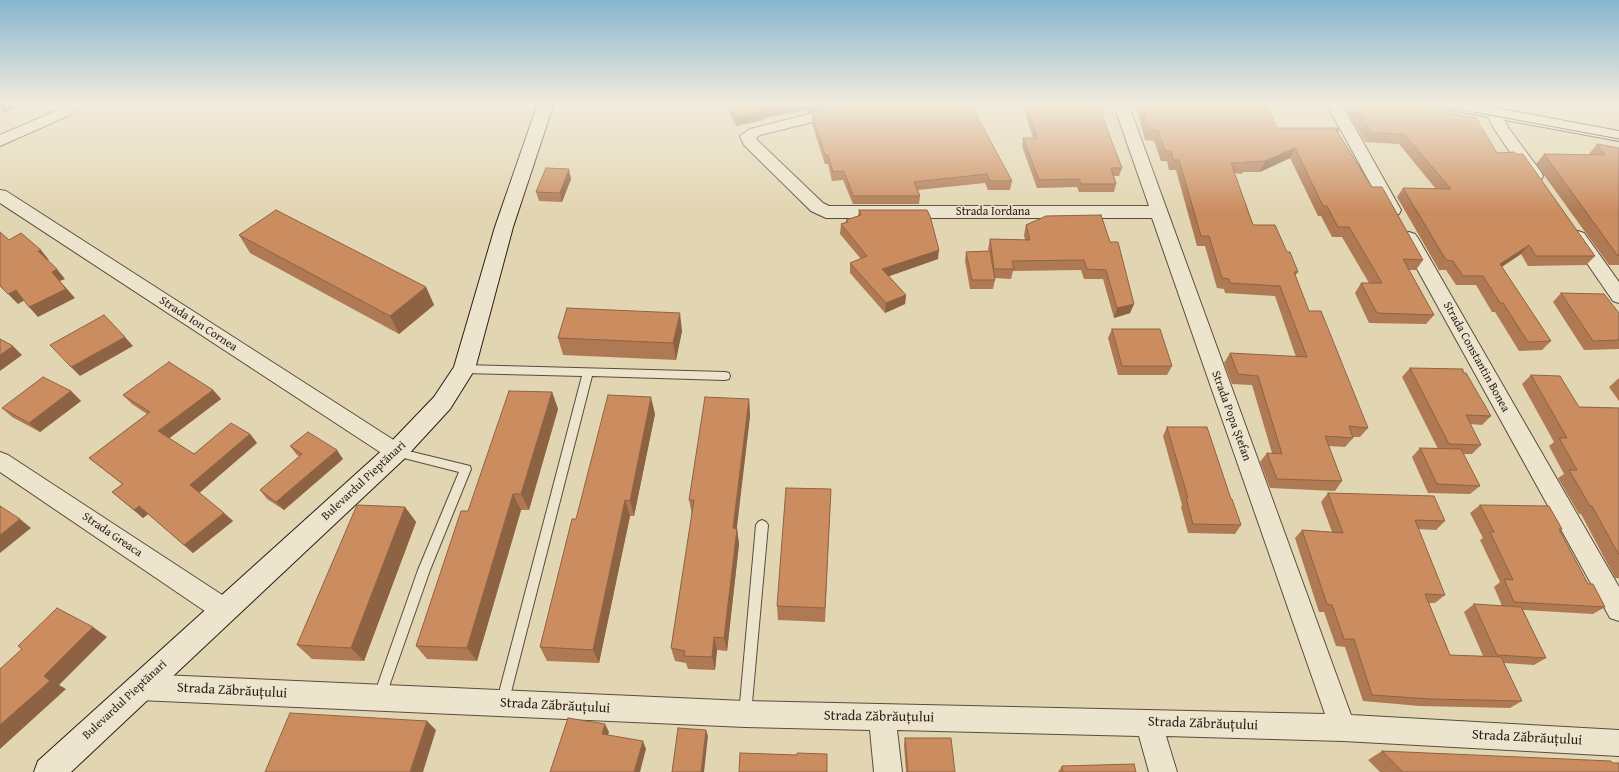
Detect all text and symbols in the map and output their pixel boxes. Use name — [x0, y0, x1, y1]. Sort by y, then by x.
street label: Strada Iordana — [956, 205, 1030, 219]
street label: Strada Ion Cornea — [156, 293, 240, 355]
street label: Strada Constantin Bonea — [1440, 299, 1512, 415]
street label: Strada Popa Ștefan — [1208, 369, 1254, 463]
street label: Bulevardul Pieptănari — [319, 438, 409, 524]
street label: Strada Greaca — [79, 510, 145, 560]
street label: Bulevardul Pieptănari — [80, 657, 170, 743]
street label: Strada Zăbrăuțului — [176, 680, 288, 702]
street label: Strada Zăbrăuțului — [499, 695, 611, 717]
street label: Strada Zăbrăuțului — [824, 708, 934, 726]
street label: Strada Zăbrăuțului — [1148, 714, 1258, 734]
street label: Strada Zăbrăuțului — [1471, 727, 1583, 749]

